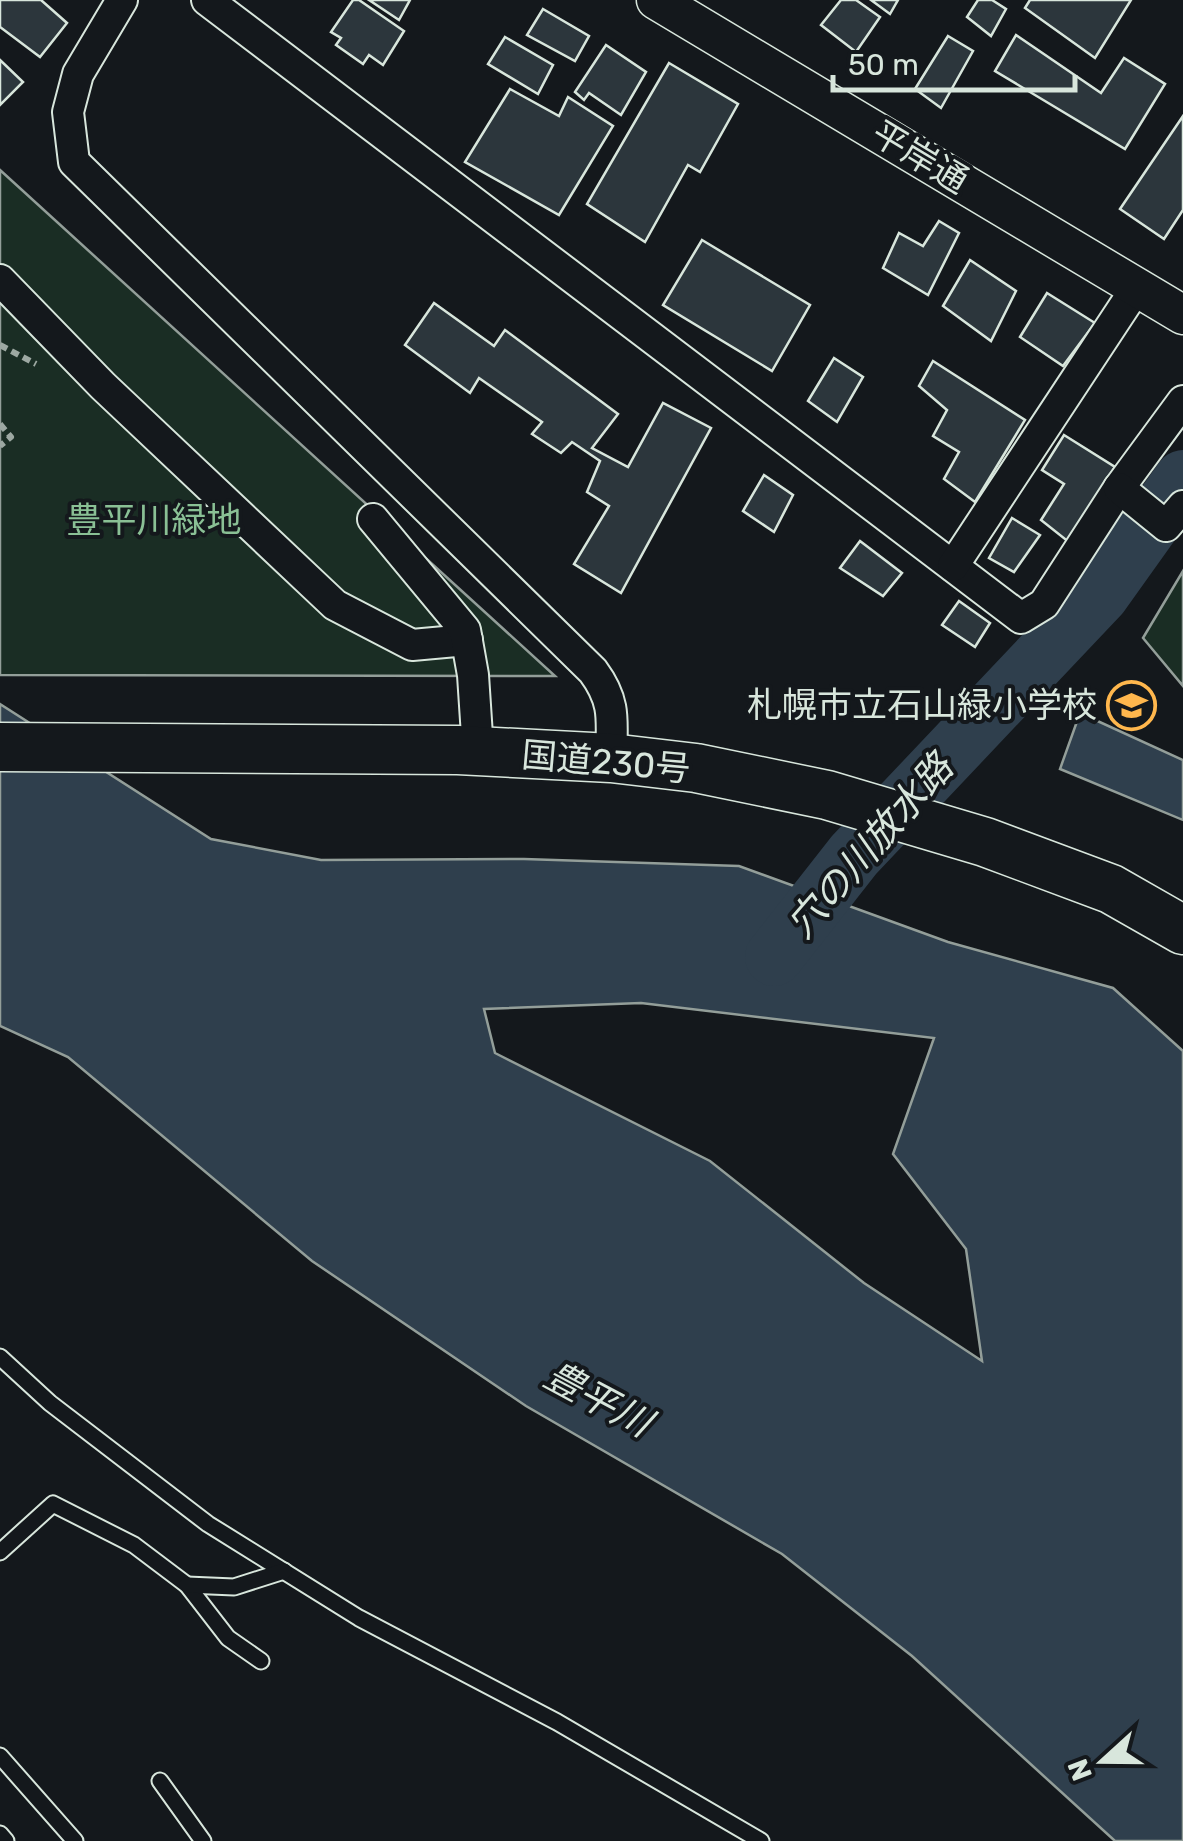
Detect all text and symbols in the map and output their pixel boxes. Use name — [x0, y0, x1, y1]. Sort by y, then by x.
scale bar — [833, 30, 1076, 92]
text: 50 m — [848, 47, 919, 83]
street label: 平岸通 — [864, 112, 976, 202]
park label: 豊平川緑地 — [66, 499, 242, 541]
school or university icon: 札幌市立石山緑小学校 — [1106, 679, 1158, 731]
place label: 札幌市立石山緑小学校 — [747, 684, 1097, 726]
street label: 国道230号 — [520, 734, 692, 790]
water label: 穴の川放水路 — [778, 743, 964, 947]
water label: 豊平川 — [537, 1352, 663, 1448]
north arrow — [1053, 1711, 1153, 1811]
text: N — [1061, 1754, 1099, 1785]

